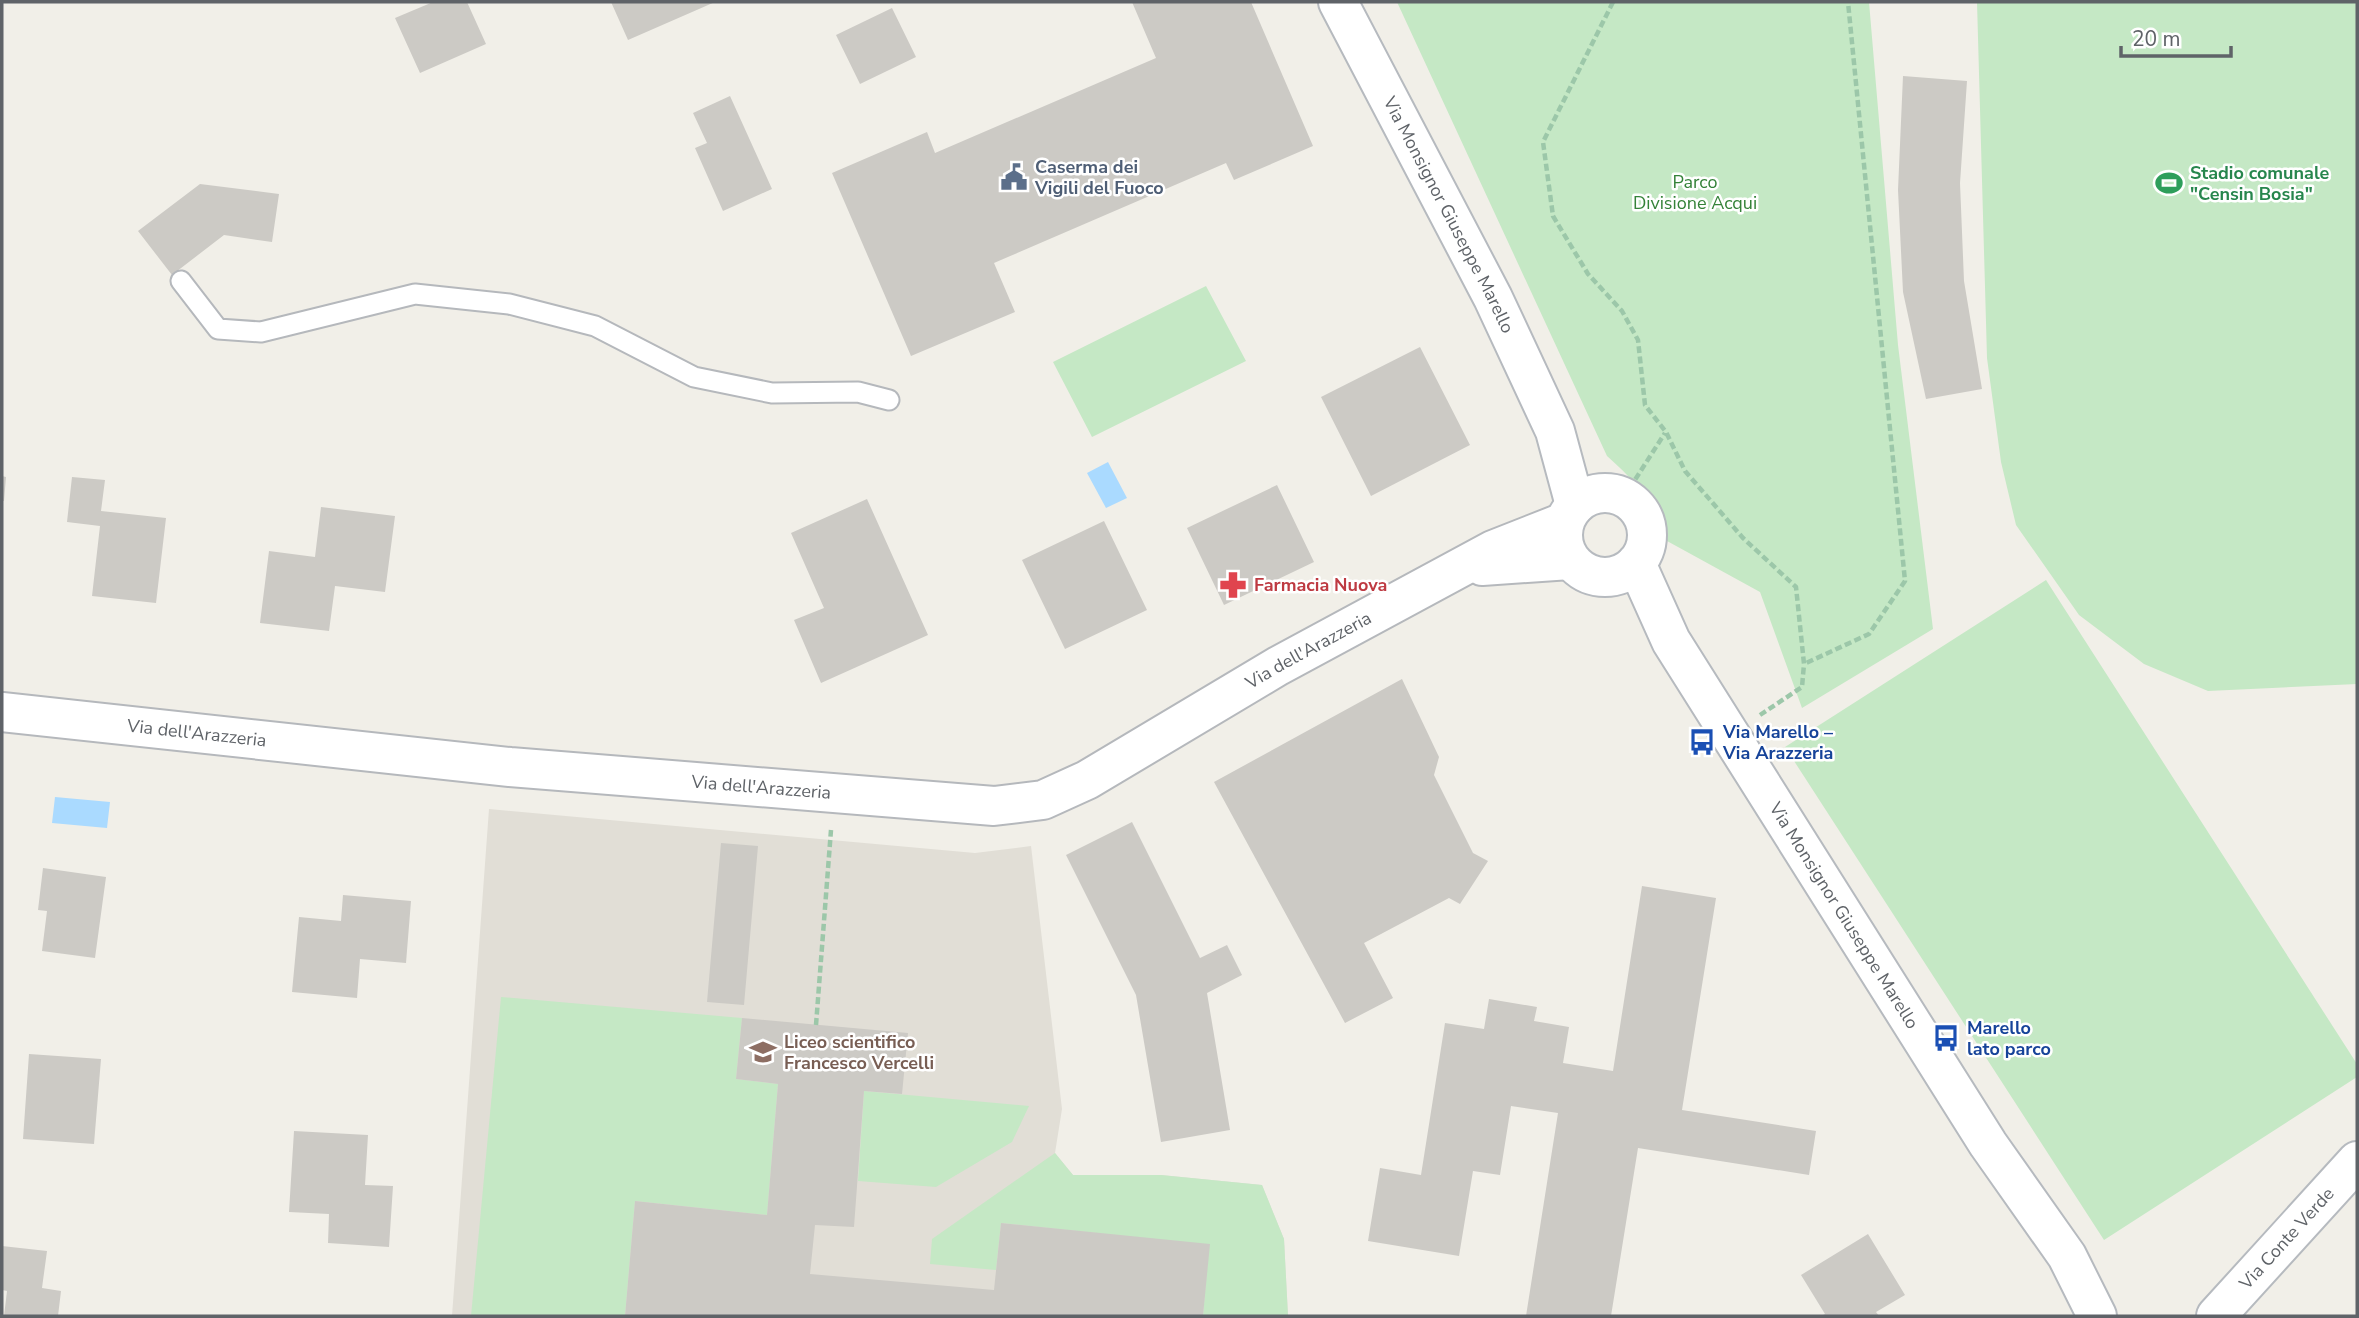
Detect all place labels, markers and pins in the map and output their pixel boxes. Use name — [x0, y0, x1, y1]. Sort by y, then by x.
place label: Caserma dei Vigili del Fuoco — [1034, 155, 1164, 200]
place label: Stadio comunale "Censin Bosia" — [2190, 161, 2330, 206]
public building icon: Caserma dei Vigili del Fuoco — [999, 162, 1029, 192]
sports icon: Stadio comunale "Censin Bosia" — [2154, 168, 2184, 198]
pharmacy icon: Farmacia Nuova — [1218, 570, 1248, 600]
place label: Farmacia Nuova — [1254, 573, 1387, 597]
place label: Via Marello – Via Arazzeria — [1722, 720, 1833, 765]
bus stop icon: Via Marello – Via Arazzeria — [1687, 727, 1717, 757]
place label: Marello lato parco — [1967, 1016, 2051, 1061]
bus stop icon: Marello lato parco — [1931, 1023, 1961, 1053]
place label: Liceo scientifico Francesco Vercelli — [784, 1030, 934, 1075]
school or university icon: Liceo scientifico Francesco Vercelli — [748, 1037, 778, 1067]

